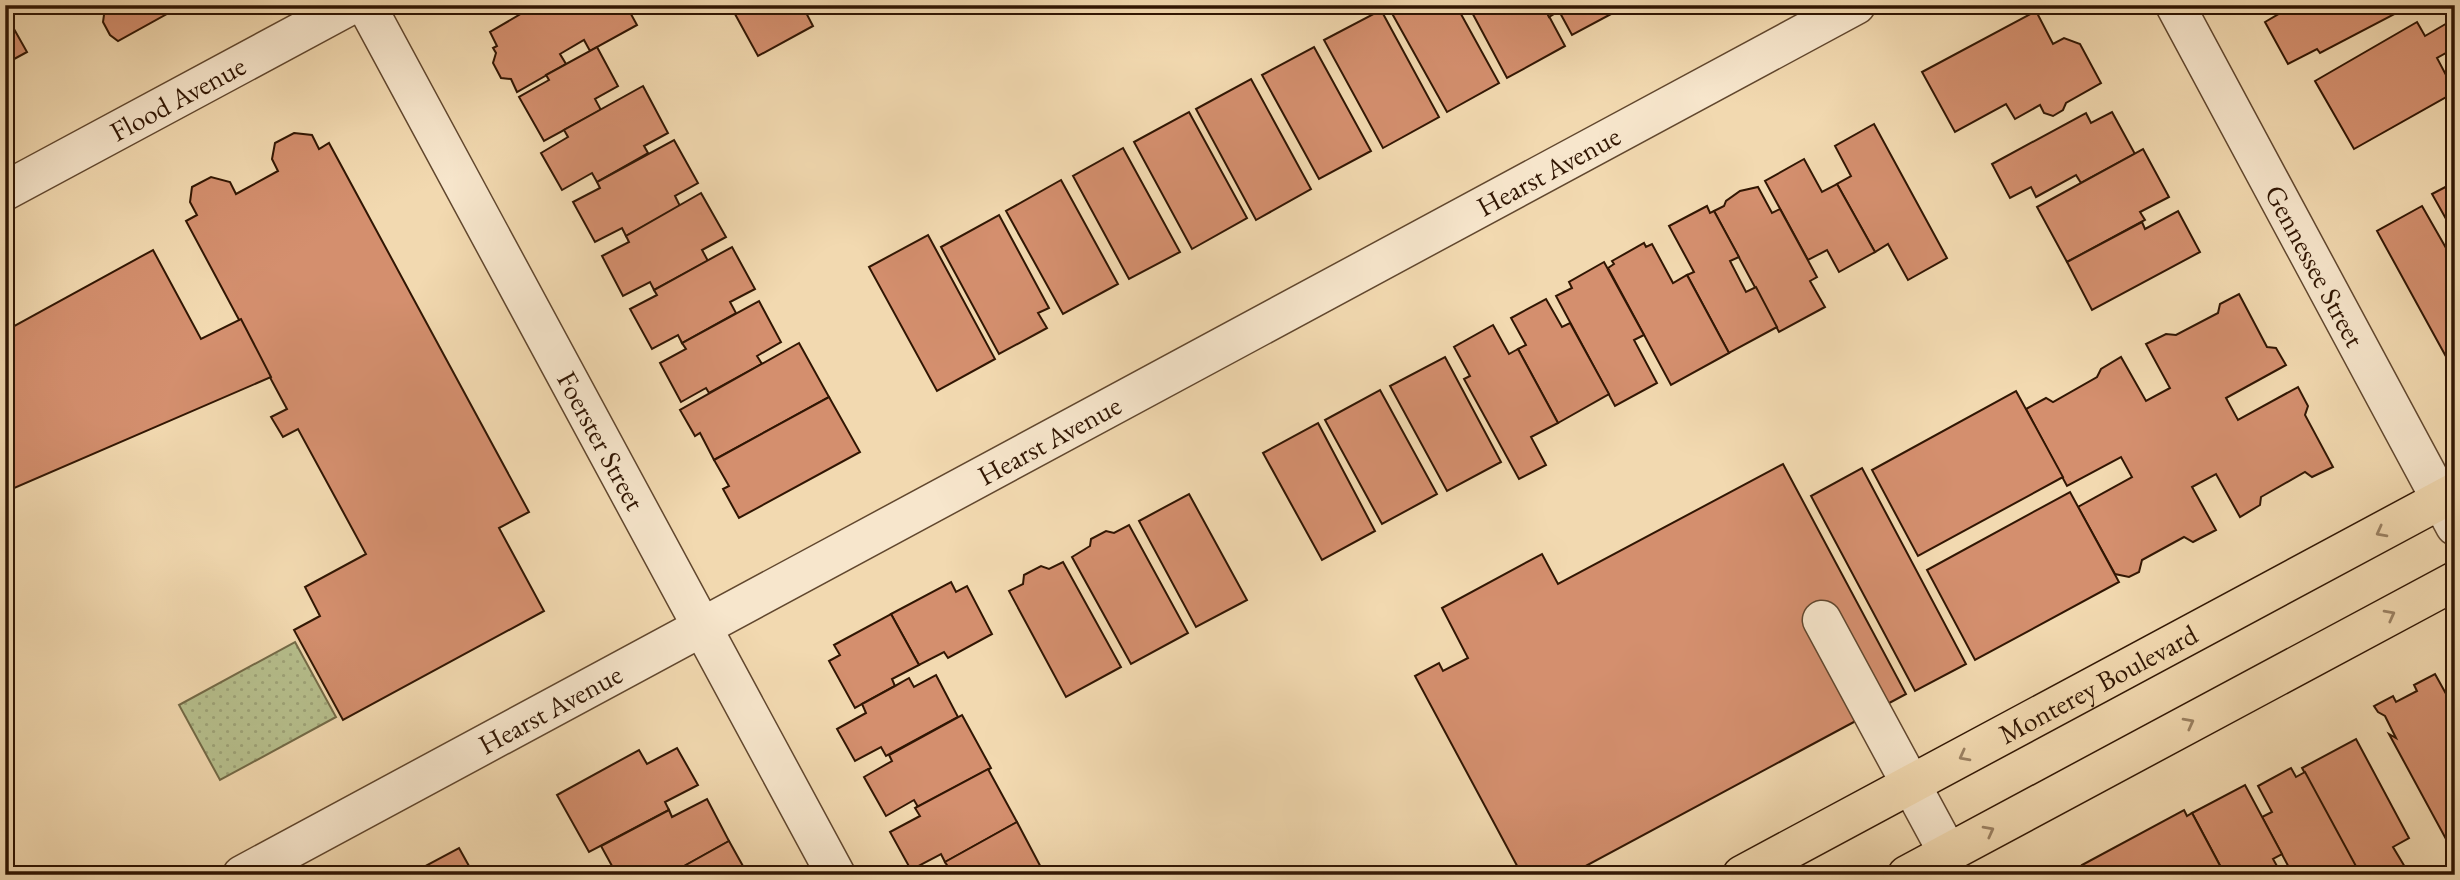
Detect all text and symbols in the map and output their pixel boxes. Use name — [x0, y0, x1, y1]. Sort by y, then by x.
street label: Flood Avenue — [103, 47, 252, 149]
street label: Hearst Avenue — [1470, 117, 1626, 224]
street label: Gennessee Street — [2257, 179, 2373, 353]
street label: Foerster Street — [549, 365, 654, 517]
street label: Hearst Avenue — [971, 387, 1127, 493]
one-way arrow — [2375, 523, 2388, 537]
one-way arrow — [2382, 610, 2395, 624]
street label: Monterey Boulevard — [1992, 615, 2204, 752]
street label: Hearst Avenue — [472, 656, 628, 762]
one-way arrow — [2182, 718, 2195, 731]
one-way arrow — [1959, 747, 1972, 761]
one-way arrow — [1982, 826, 1994, 839]

